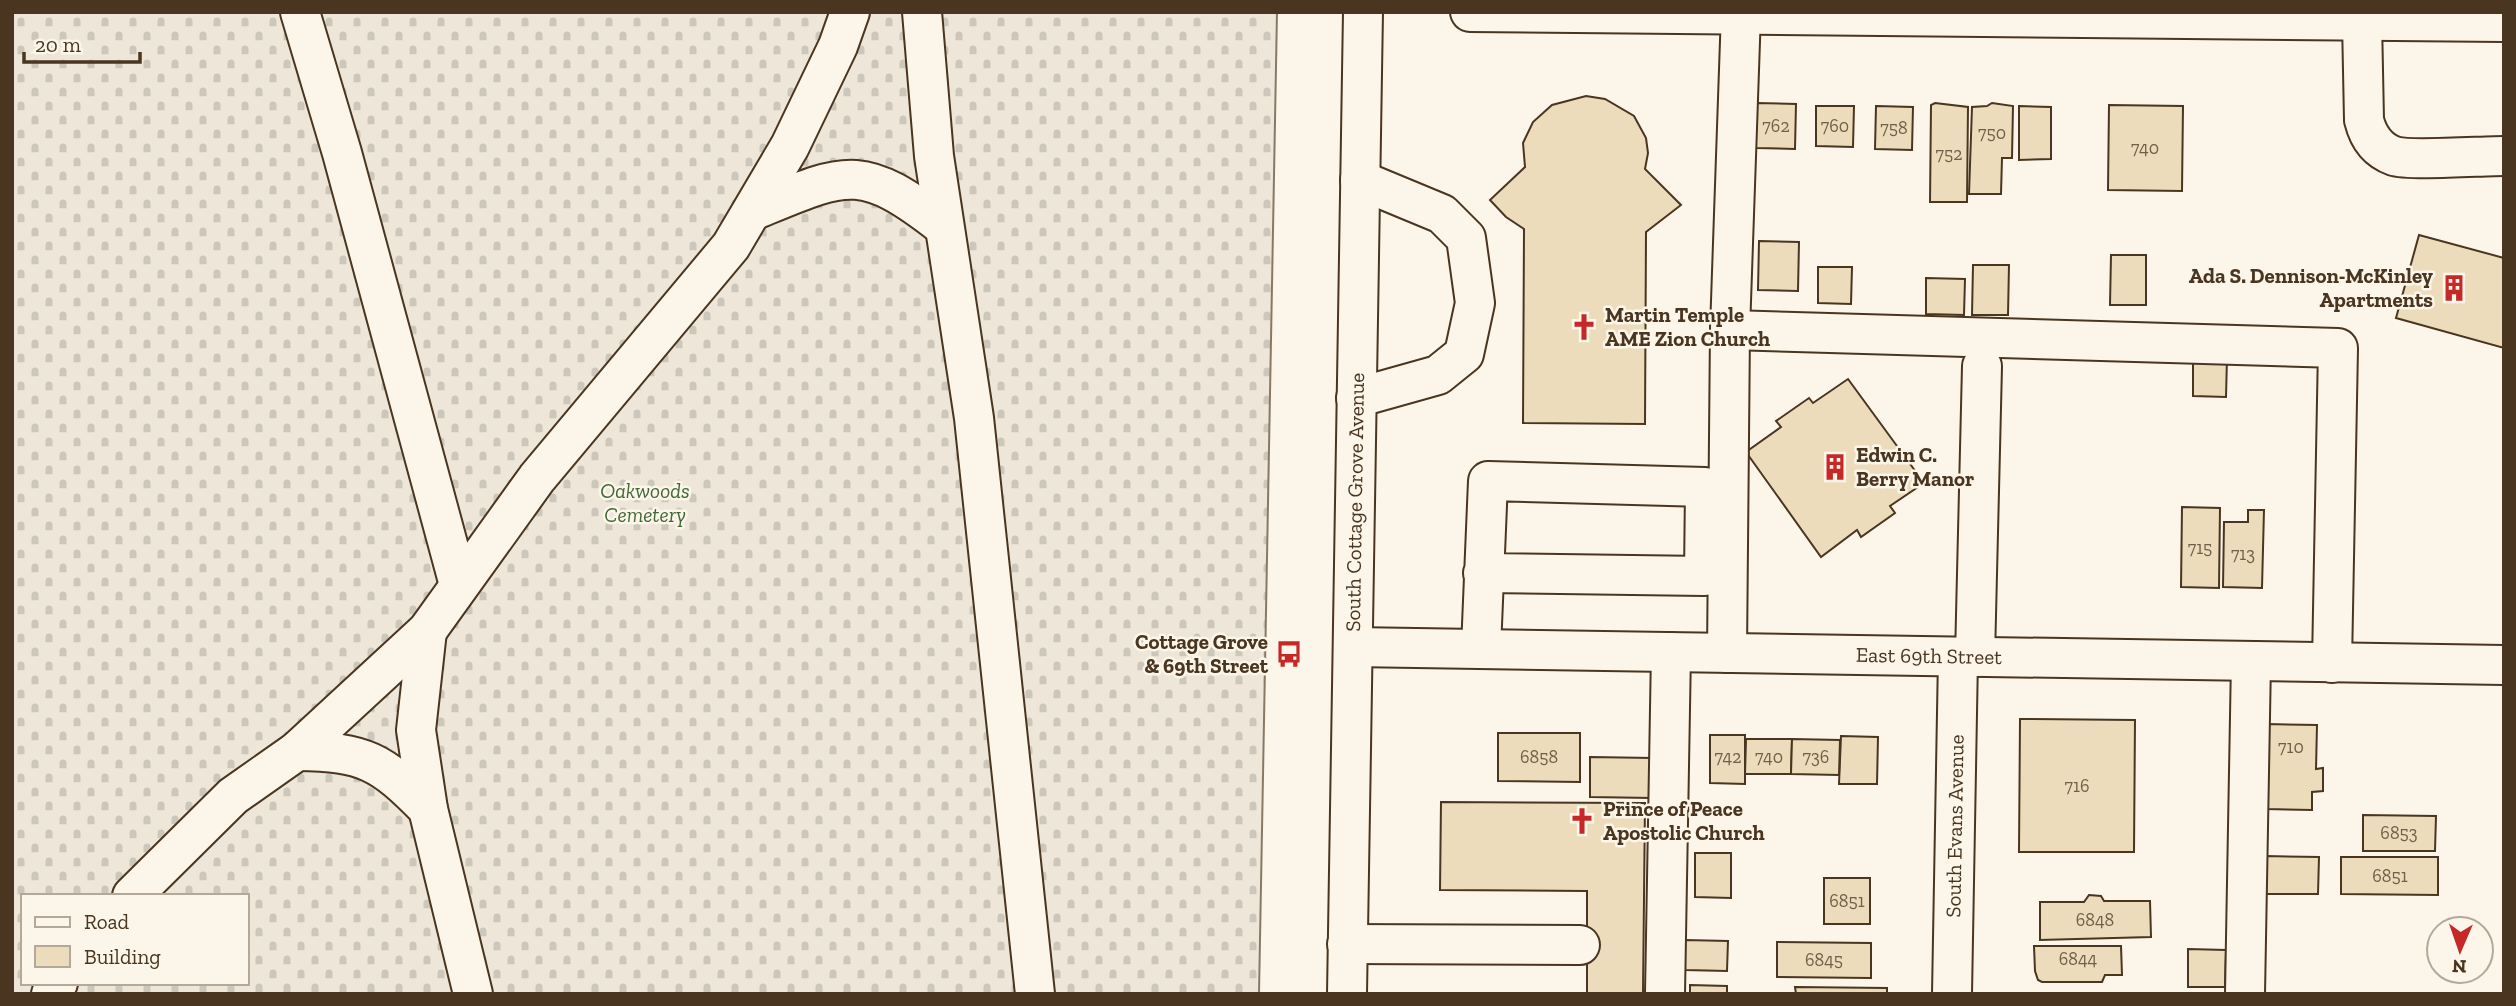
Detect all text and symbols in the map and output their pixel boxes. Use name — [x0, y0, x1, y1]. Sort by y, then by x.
scale bar — [24, 21, 140, 65]
text: 20 m — [35, 32, 81, 57]
house number: 762 — [1762, 115, 1790, 137]
house number: 760 — [1821, 115, 1849, 137]
house number: 758 — [1880, 117, 1908, 139]
house number: 750 — [1978, 122, 2006, 144]
house number: 740 — [2131, 137, 2159, 159]
house number: 752 — [1936, 143, 1962, 165]
place label: Ada S. Dennison-McKinley Apartments — [2189, 263, 2433, 312]
building icon: Ada S. Dennison-McKinley Apartments — [2439, 273, 2469, 303]
place label: Martin Temple AME Zion Church — [1605, 302, 1770, 351]
church icon: Martin Temple AME Zion Church — [1569, 312, 1599, 342]
street label: South Cottage Grove Avenue — [1340, 372, 1369, 632]
place label: Edwin C. Berry Manor — [1856, 442, 1974, 491]
building icon: Edwin C. Berry Manor — [1820, 452, 1850, 482]
park label: Oakwoods Cemetery — [600, 478, 690, 527]
house number: 715 — [2188, 537, 2212, 559]
house number: 713 — [2231, 543, 2255, 565]
place label: Cottage Grove & 69th Street — [1135, 629, 1269, 678]
bus stop icon: Cottage Grove & 69th Street — [1274, 639, 1304, 669]
street label: East 69th Street — [1856, 642, 2002, 669]
street label: South Evans Avenue — [1940, 734, 1969, 918]
house number: 710 — [2278, 736, 2304, 758]
house number: 6858 — [1520, 746, 1558, 768]
house number: 742 — [1714, 746, 1742, 768]
house number: 740 — [1755, 746, 1783, 768]
house number: 736 — [1803, 746, 1829, 768]
house number: 716 — [2065, 775, 2089, 797]
place label: Prince of Peace Apostolic Church — [1603, 796, 1765, 845]
church icon: Prince of Peace Apostolic Church — [1567, 806, 1597, 836]
house number: 6853 — [2380, 822, 2418, 844]
house number: 6851 — [2372, 865, 2408, 887]
house number: 6851 — [1829, 890, 1865, 912]
legend — [21, 894, 248, 985]
text: Road — [84, 909, 130, 934]
house number: 6848 — [2076, 909, 2114, 931]
north arrow — [2425, 915, 2495, 985]
text: Building — [84, 944, 161, 969]
house number: 6844 — [2059, 948, 2098, 970]
house number: 6845 — [1805, 949, 1843, 971]
text: N — [2452, 955, 2467, 978]

